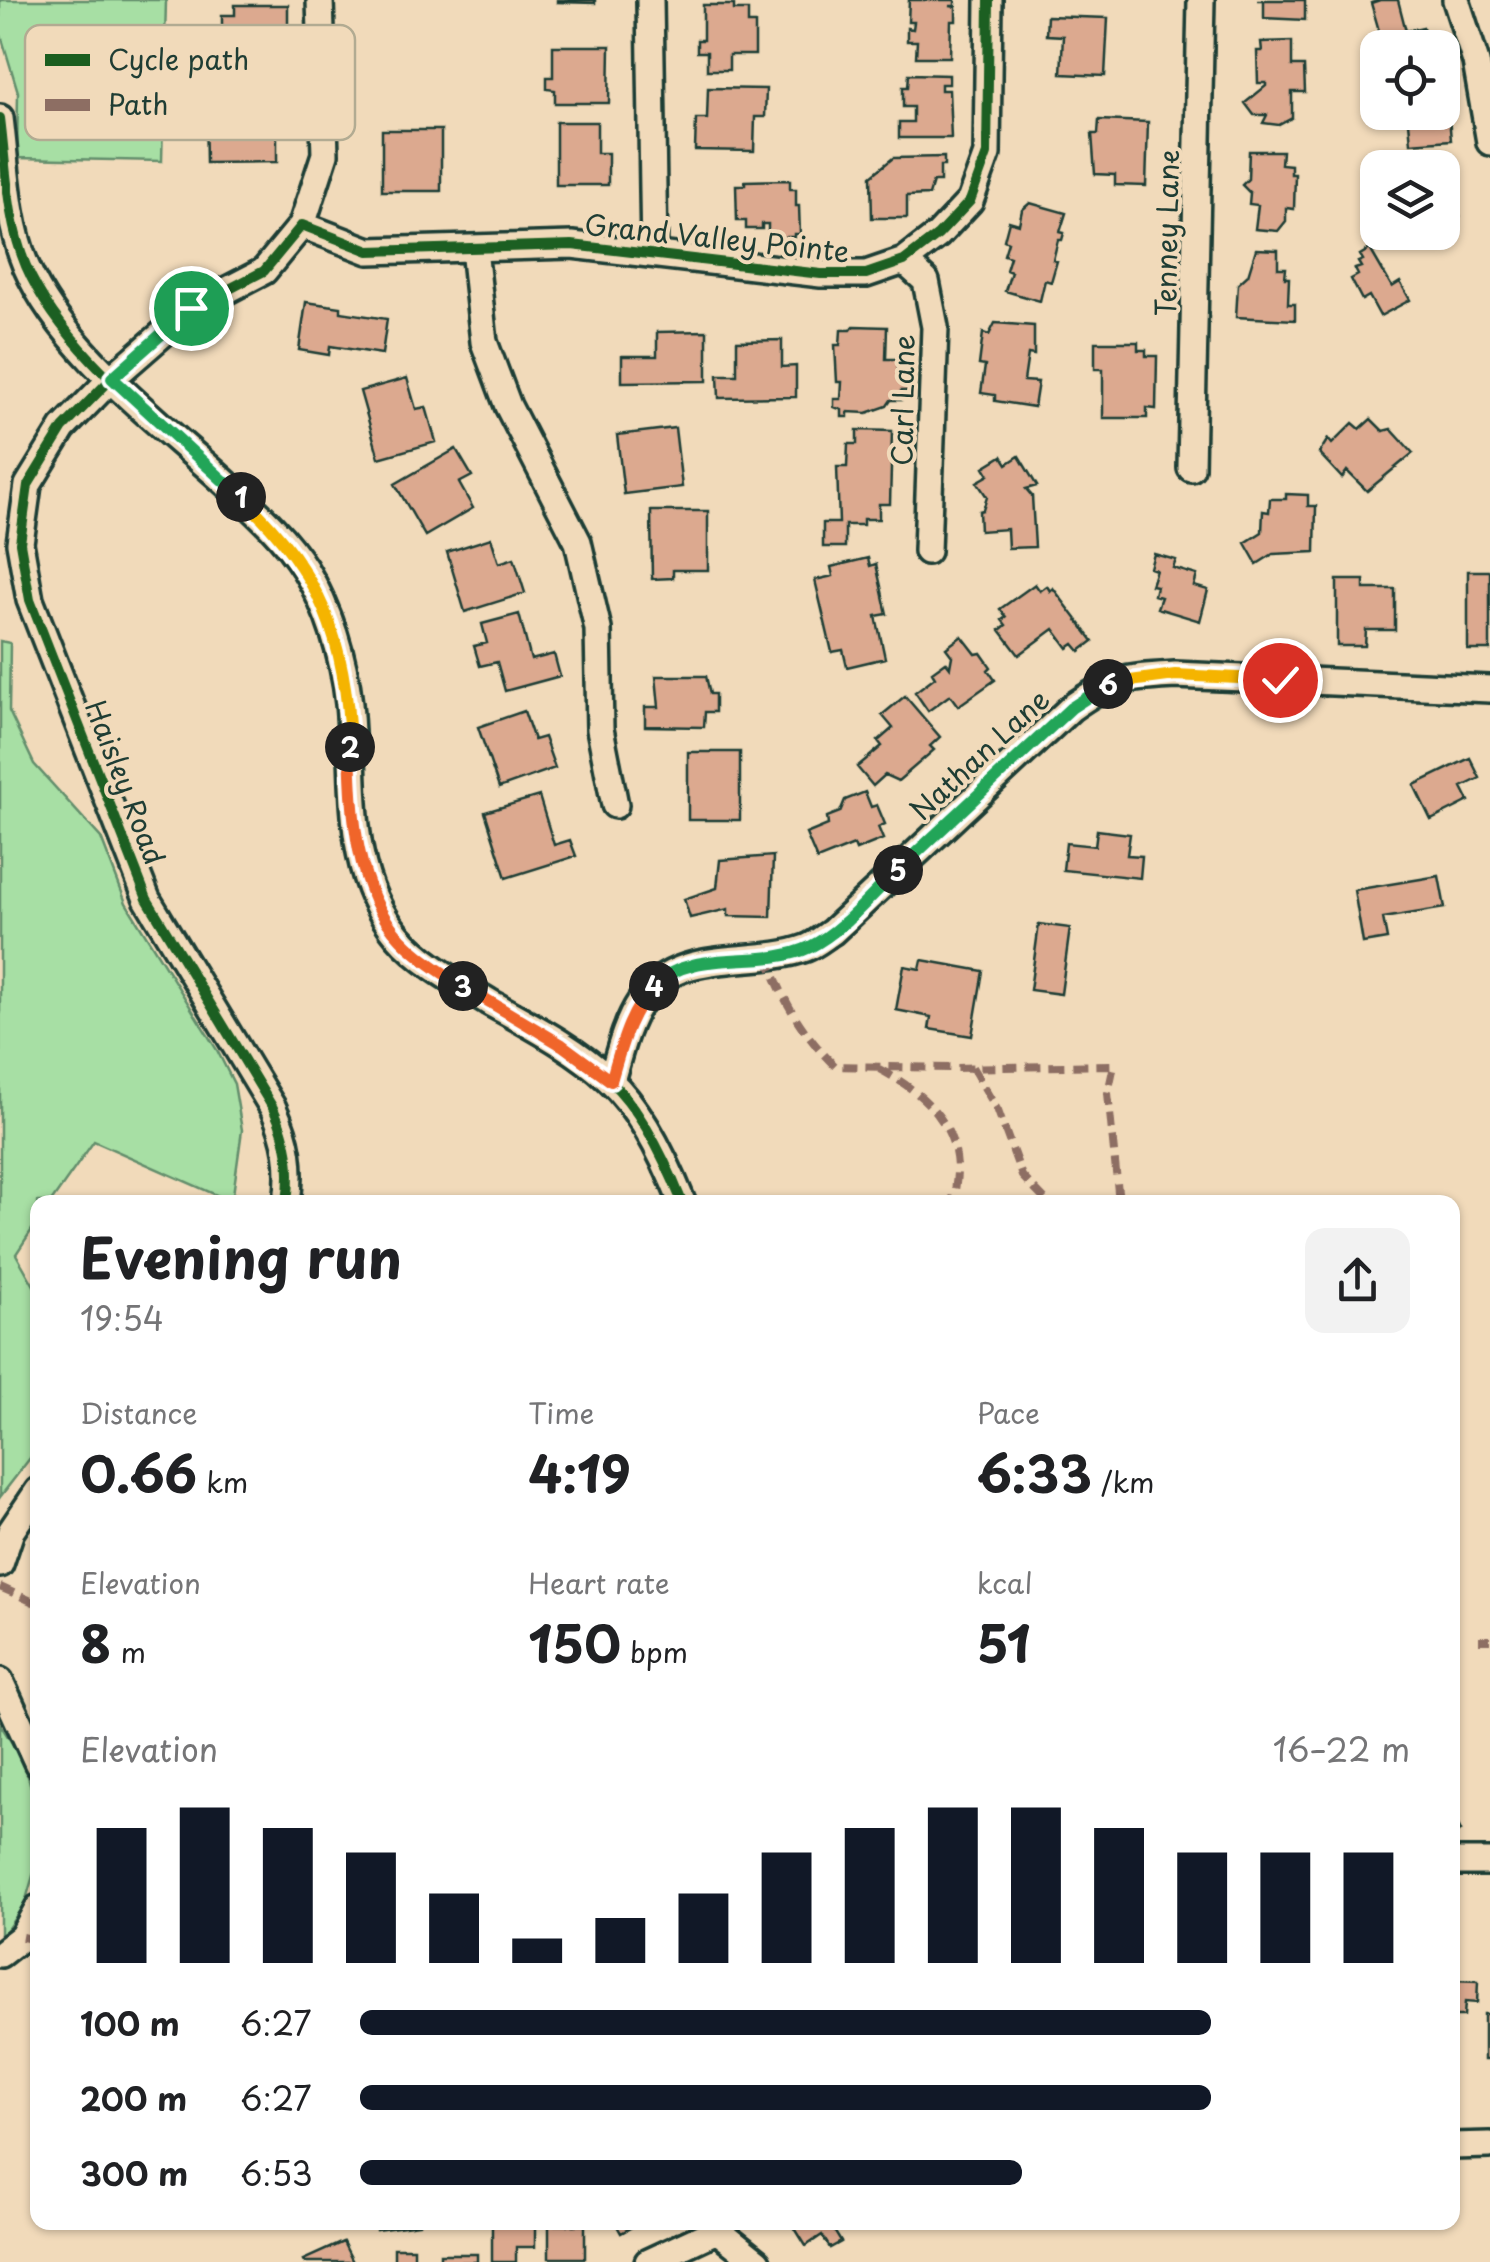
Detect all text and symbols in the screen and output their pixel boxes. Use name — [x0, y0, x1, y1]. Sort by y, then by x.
legend — [25, 25, 355, 140]
map controls — [1360, 30, 1460, 250]
button: locate — [1360, 30, 1460, 130]
text: Cycle path — [108, 37, 249, 80]
text: Path — [108, 82, 168, 125]
street label: Tenney Lane — [1143, 149, 1189, 317]
button: layers — [1360, 150, 1460, 250]
street label: Grand Valley Pointe — [582, 202, 852, 272]
pin — [149, 266, 234, 351]
icon: arrive — [164, 281, 219, 336]
street label: Carl Lane — [879, 334, 925, 466]
pin: 1 — [216, 472, 266, 522]
text: 1 — [234, 475, 248, 518]
pin — [1238, 638, 1323, 723]
icon: check — [1253, 653, 1308, 708]
pin: 6 — [1083, 659, 1133, 709]
text: 6 — [1098, 662, 1118, 705]
street label: Nathan Lane — [900, 678, 1058, 830]
street label: Haisley Road — [75, 693, 177, 871]
pin: 2 — [325, 722, 375, 772]
text: 2 — [340, 725, 360, 768]
pin: 5 — [873, 845, 923, 895]
text: 5 — [889, 848, 907, 891]
pin: 3 — [438, 961, 488, 1011]
pin: 4 — [629, 961, 679, 1011]
text: 3 — [454, 964, 472, 1007]
text: 4 — [644, 964, 664, 1007]
text: Evening run — [80, 1215, 402, 1298]
button: share — [1305, 1228, 1410, 1333]
text: 19:54 — [80, 1294, 164, 1342]
text: Distance — [80, 1391, 198, 1434]
text: Time — [528, 1391, 595, 1434]
text: Pace — [977, 1391, 1040, 1434]
text: 0.66 — [80, 1434, 197, 1510]
text: 4:19 — [528, 1434, 631, 1510]
text: 6:33 — [977, 1434, 1092, 1510]
text: km — [197, 1460, 248, 1503]
text: /km — [1092, 1460, 1155, 1503]
text: Elevation — [80, 1561, 201, 1604]
text: Heart rate — [528, 1561, 670, 1604]
text: kcal — [977, 1561, 1033, 1604]
text: 8 — [80, 1604, 111, 1680]
text: 150 — [528, 1604, 621, 1680]
text: 51 — [977, 1604, 1030, 1680]
text: m — [111, 1630, 146, 1673]
text: bpm — [621, 1630, 688, 1673]
text: Elevation — [80, 1725, 218, 1773]
text: 16–22 m — [1273, 1725, 1410, 1773]
text: 100 m — [80, 1999, 180, 2047]
text: 6:27 — [240, 1999, 312, 2047]
text: 200 m — [80, 2074, 187, 2122]
text: 6:27 — [240, 2074, 312, 2122]
text: 300 m — [80, 2149, 188, 2197]
text: 6:53 — [240, 2149, 313, 2197]

